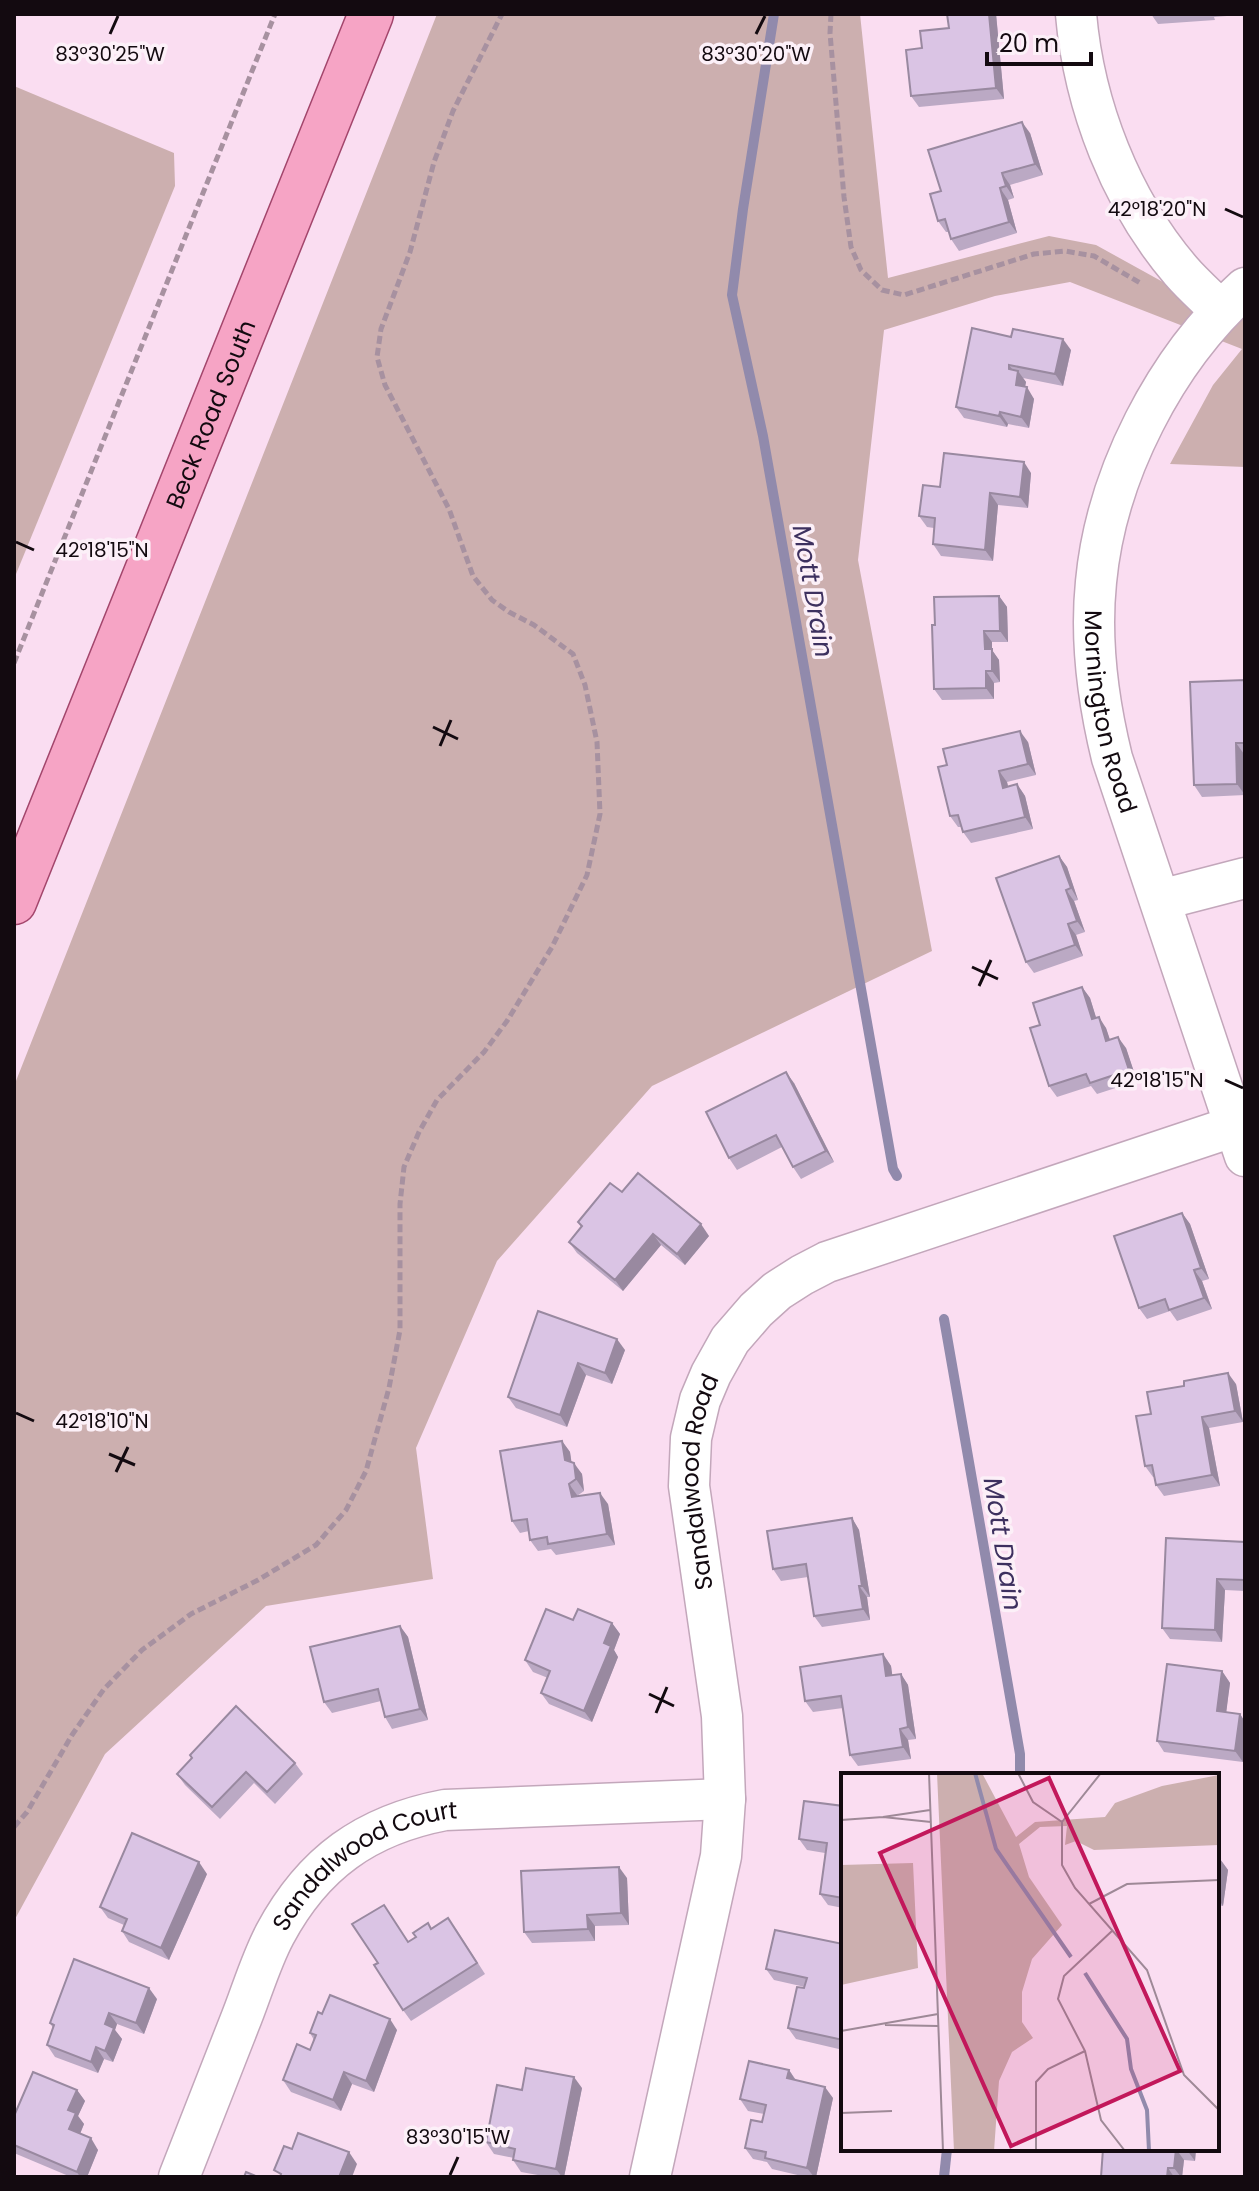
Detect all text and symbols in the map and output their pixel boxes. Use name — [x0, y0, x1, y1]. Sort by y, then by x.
scale bar — [987, 16, 1091, 66]
text: 20 m — [999, 27, 1059, 60]
text: 83°30'25"W — [55, 40, 165, 68]
text: 83°30'20"W — [701, 40, 811, 68]
text: 42°18'20"N — [1108, 195, 1206, 223]
street label: Beck Road South — [157, 315, 263, 513]
water label: Mott Drain — [784, 522, 842, 660]
text: 42°18'15"N — [55, 536, 149, 564]
street label: Mornington Road — [1077, 610, 1146, 817]
text: 42°18'15"N — [1110, 1066, 1204, 1094]
street label: Sandalwood Road — [672, 1368, 726, 1592]
text: 42°18'10"N — [55, 1407, 149, 1435]
water label: Mott Drain — [975, 1475, 1031, 1613]
inset map — [841, 1773, 1219, 2151]
street label: Sandalwood Court — [264, 1793, 458, 1937]
text: 83°30'15"W — [406, 2123, 511, 2151]

